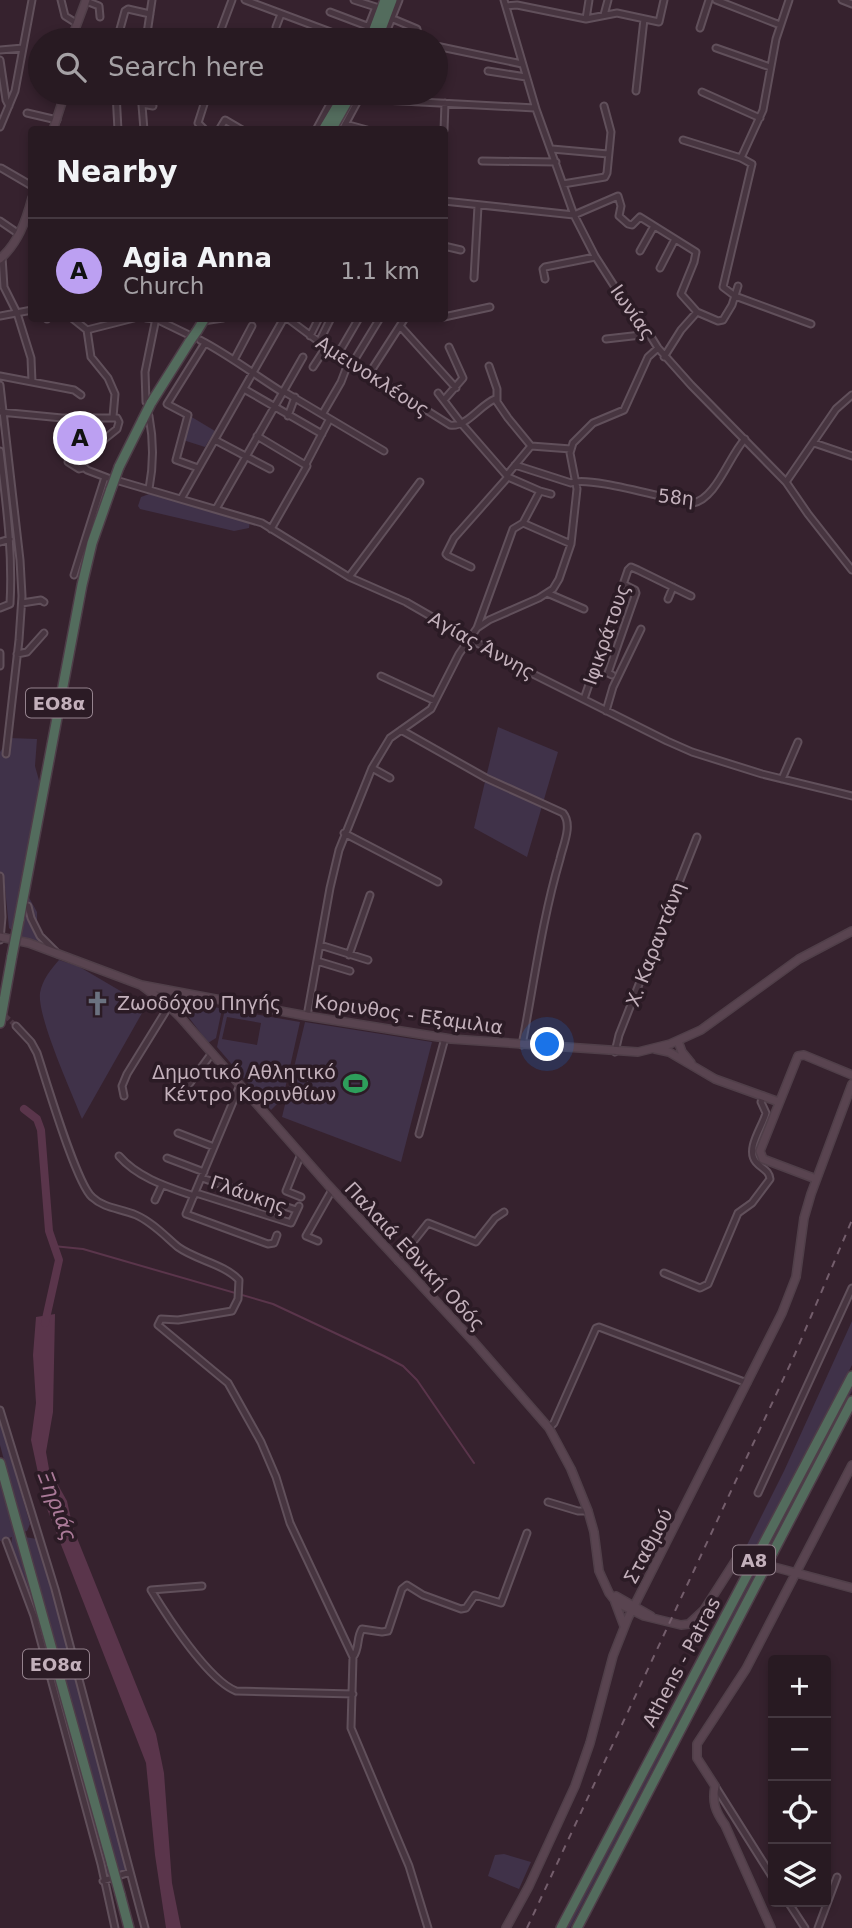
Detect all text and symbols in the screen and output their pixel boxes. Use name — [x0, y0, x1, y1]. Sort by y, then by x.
search box — [28, 28, 448, 105]
icon: search — [52, 48, 90, 86]
text: Search here — [108, 52, 264, 82]
text: Nearby — [56, 154, 178, 189]
text: Agia Anna — [123, 243, 272, 273]
text: A — [70, 258, 88, 284]
text: 1.1 km — [340, 258, 420, 284]
text: Church — [123, 273, 204, 299]
street label: Ιωνίας — [606, 280, 660, 344]
street label: Αμεινοκλέους — [312, 331, 434, 421]
pin: A — [57, 412, 103, 464]
street label: 58η — [657, 484, 695, 510]
street label: Ιφικράτους — [578, 581, 634, 687]
street label: Αγίας Άννης — [425, 607, 539, 683]
road number: ΕΟ8α — [26, 688, 92, 718]
street label: Χ. Καραντάνη — [621, 878, 689, 1010]
church icon: Ζωοδόχου Πηγής — [83, 989, 111, 1017]
street label: Κορινθος - Εξαμιλια — [313, 990, 505, 1038]
place label: Ζωοδόχου Πηγής — [117, 992, 281, 1014]
your location — [530, 1027, 564, 1061]
place label: Δημοτικό Αθλητικό Κέντρο Κορινθίων — [152, 1061, 336, 1105]
sports icon: Δημοτικό Αθλητικό Κέντρο Κορινθίων — [342, 1069, 370, 1097]
street label: Γλάυκης — [208, 1171, 290, 1217]
street label: Παλαιά Εθνική Οδός — [340, 1177, 490, 1335]
water label: Ξηριάς — [33, 1468, 81, 1544]
street label: Σταθμού — [619, 1504, 677, 1588]
road number: Α8 — [733, 1546, 775, 1574]
street label: Athens - Patras — [638, 1593, 724, 1731]
road number: ΕΟ8α — [23, 1650, 89, 1679]
map controls — [768, 1655, 831, 1907]
button: + — [768, 1655, 831, 1718]
button: − — [768, 1718, 831, 1781]
button: locate — [768, 1781, 831, 1844]
button: layers — [768, 1844, 831, 1907]

